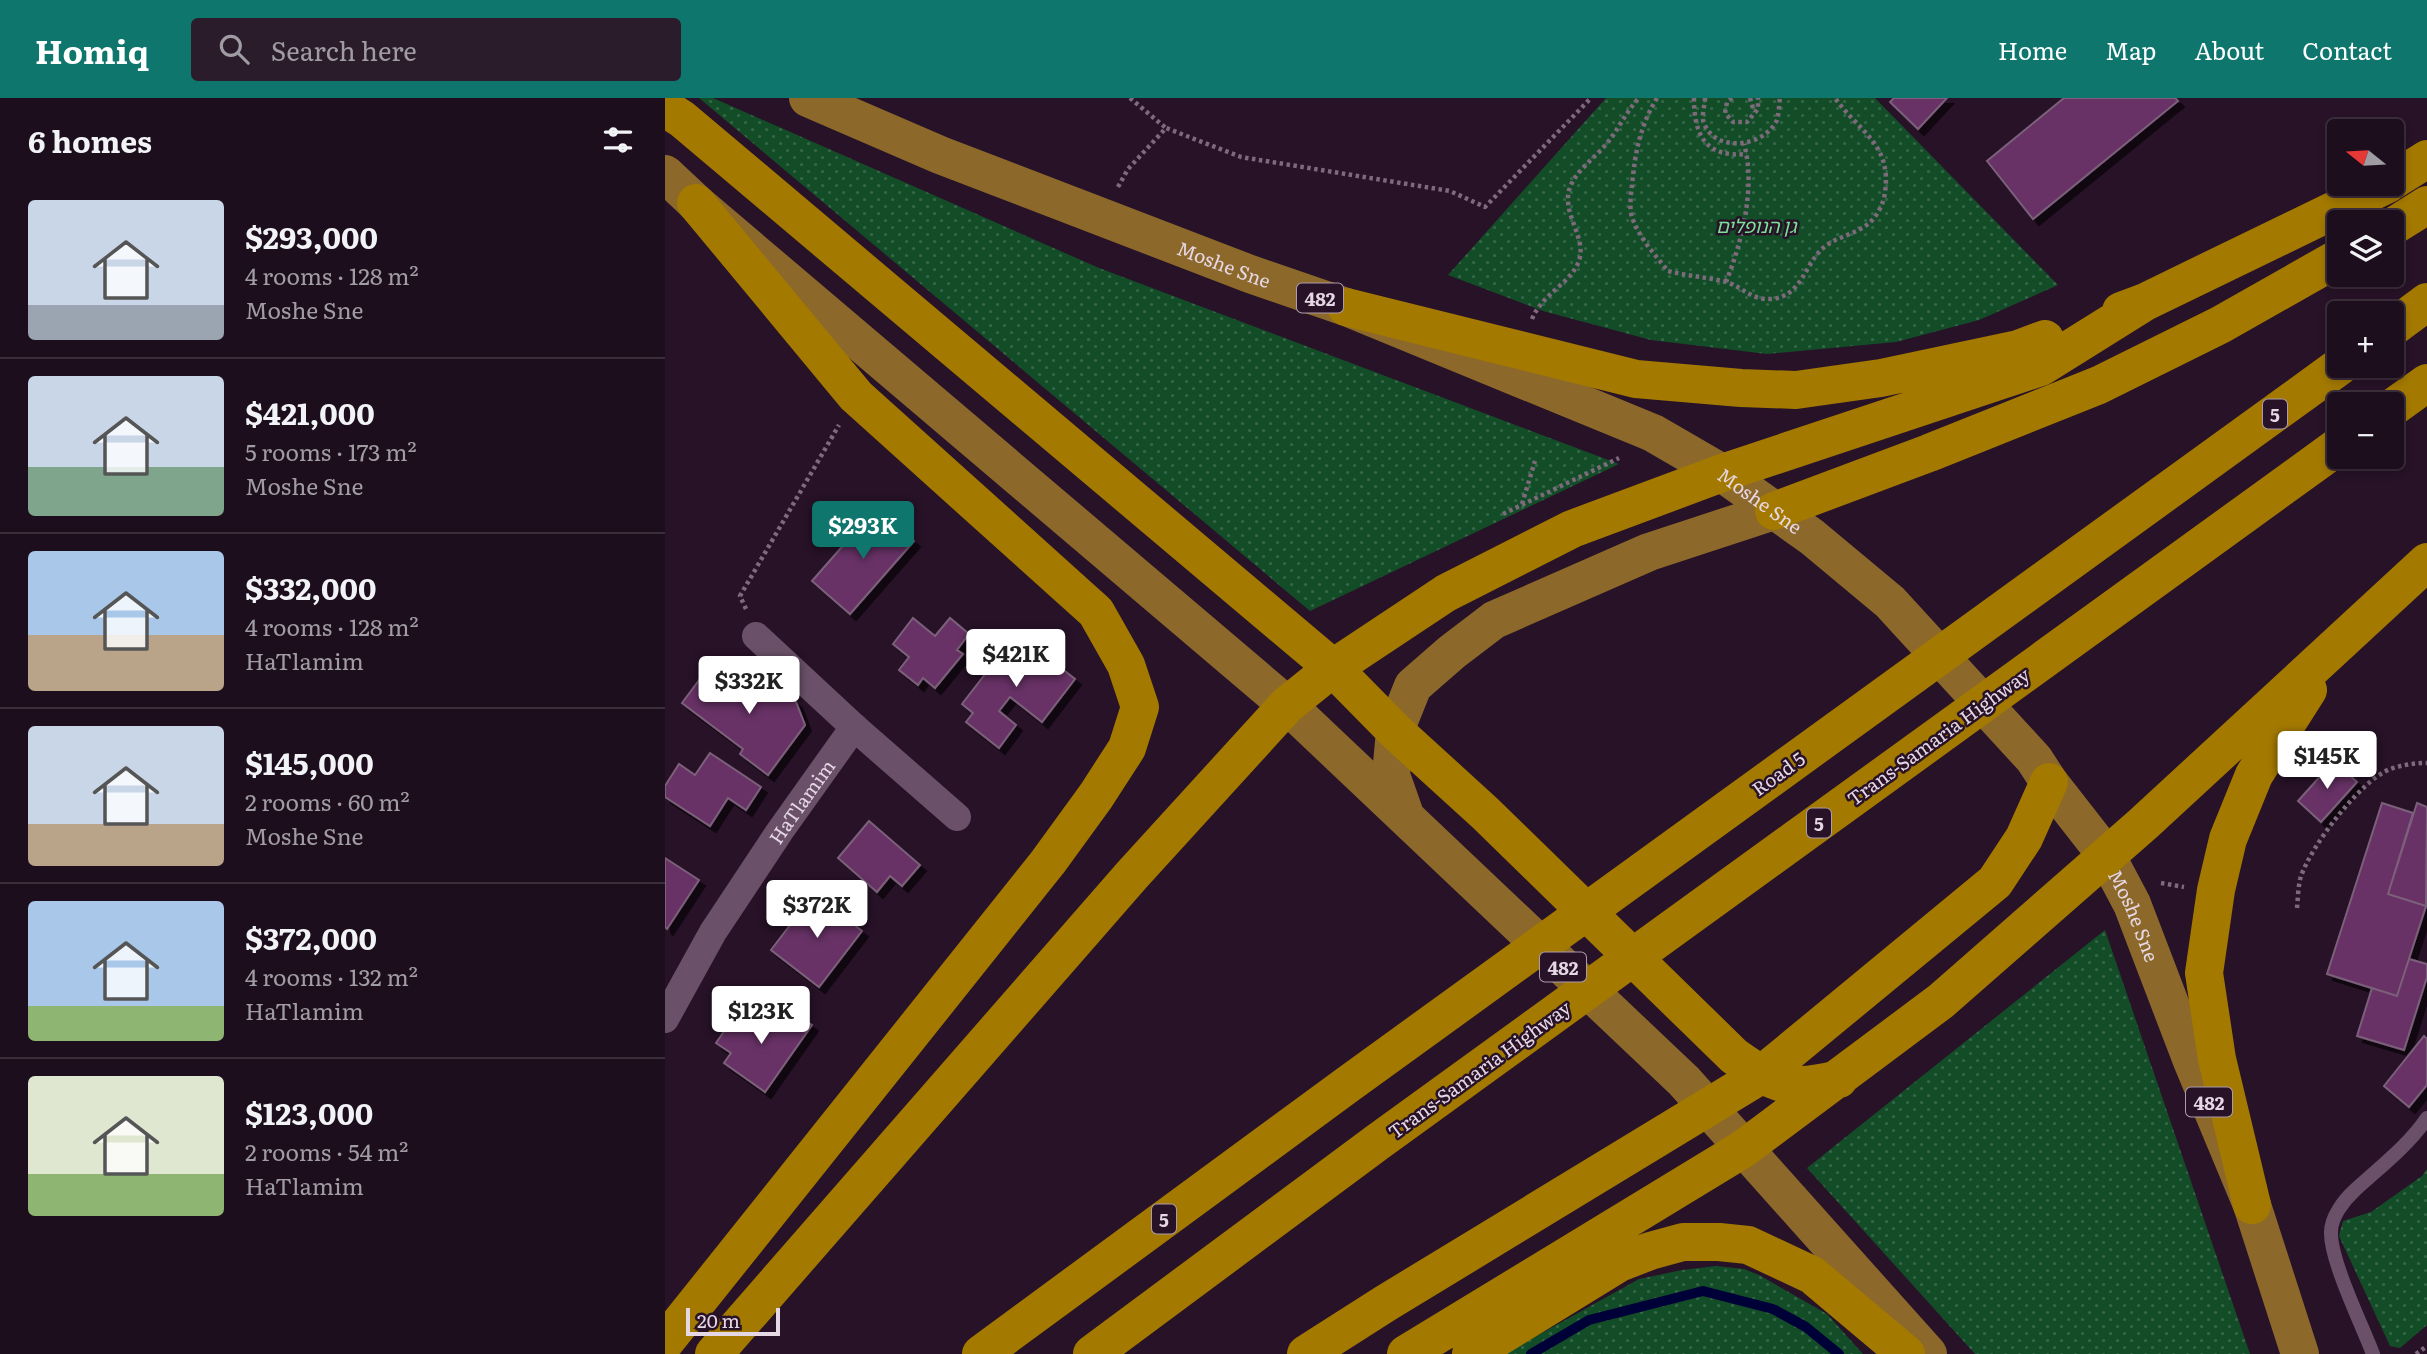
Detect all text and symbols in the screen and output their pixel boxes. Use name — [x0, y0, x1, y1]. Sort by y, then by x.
search box — [191, 18, 681, 81]
text: Homiq — [35, 25, 149, 74]
icon: search — [215, 30, 253, 68]
text: Search here — [271, 30, 417, 69]
text: Home — [1998, 32, 2067, 67]
text: Map — [2105, 32, 2156, 67]
text: About — [2194, 32, 2264, 67]
text: Contact — [2302, 32, 2392, 67]
text: 6 homes — [28, 118, 152, 162]
north arrow — [2327, 119, 2405, 196]
map controls — [2327, 119, 2404, 469]
icon: filters — [599, 121, 637, 159]
button: layers — [2327, 210, 2404, 287]
park label: גן הנופלים — [1716, 211, 1798, 239]
text: $293,000 — [245, 214, 378, 258]
icon: home — [84, 228, 168, 312]
street label: Moshe Sne — [1173, 233, 1275, 294]
text: 4 rooms · 128 m² — [245, 258, 419, 292]
road number: 482 — [1297, 284, 1343, 313]
text: Moshe Sne — [245, 292, 364, 326]
button: + — [2327, 301, 2404, 378]
text: $421,000 — [245, 390, 375, 434]
button: − — [2327, 392, 2404, 469]
road number: 5 — [2263, 400, 2287, 428]
icon: home — [84, 404, 168, 488]
text: 5 rooms · 173 m² — [245, 434, 417, 468]
street label: Moshe Sne — [1712, 460, 1808, 540]
text: Moshe Sne — [245, 468, 364, 502]
pin: $293K — [814, 502, 912, 561]
text: $293K — [828, 507, 898, 541]
text: $332,000 — [245, 565, 377, 609]
icon: home — [84, 579, 168, 663]
text: 4 rooms · 128 m² — [245, 609, 419, 643]
pin: $421K — [967, 630, 1065, 689]
text: $421K — [982, 635, 1050, 669]
text: HaTlamim — [245, 643, 364, 677]
pin: $332K — [700, 656, 798, 716]
street label: Trans-Samaria Highway — [1841, 660, 2035, 812]
text: $332K — [715, 662, 783, 696]
pin: $145K — [2278, 732, 2376, 791]
text: $145K — [2294, 737, 2360, 771]
text: $145,000 — [245, 740, 374, 784]
street label: Road 5 — [1746, 744, 1811, 802]
street label: HaTlamim — [761, 753, 841, 849]
icon: home — [84, 754, 168, 838]
text: 2 rooms · 60 m² — [245, 784, 410, 818]
road number: 5 — [1807, 808, 1831, 838]
text: Moshe Sne — [245, 818, 364, 852]
street label: Moshe Sne — [2102, 864, 2167, 966]
pin: $372K — [768, 880, 866, 940]
text: $372K — [782, 886, 852, 920]
text: $372,000 — [245, 915, 377, 959]
icon: home — [84, 929, 168, 1013]
road number: 482 — [1540, 952, 1586, 982]
text: 4 rooms · 132 m² — [245, 959, 418, 993]
pin: $123K — [712, 986, 810, 1046]
text: $123K — [728, 992, 794, 1026]
text: HaTlamim — [245, 993, 364, 1027]
street label: Trans-Samaria Highway — [1382, 993, 1576, 1145]
road number: 482 — [2186, 1087, 2232, 1116]
text: $123,000 — [245, 1090, 373, 1134]
icon: home — [84, 1104, 168, 1188]
text: 2 rooms · 54 m² — [245, 1134, 408, 1168]
text: HaTlamim — [245, 1168, 364, 1202]
road number: 5 — [1152, 1204, 1176, 1234]
scale bar — [686, 1305, 781, 1337]
text: 20 m — [697, 1306, 740, 1334]

